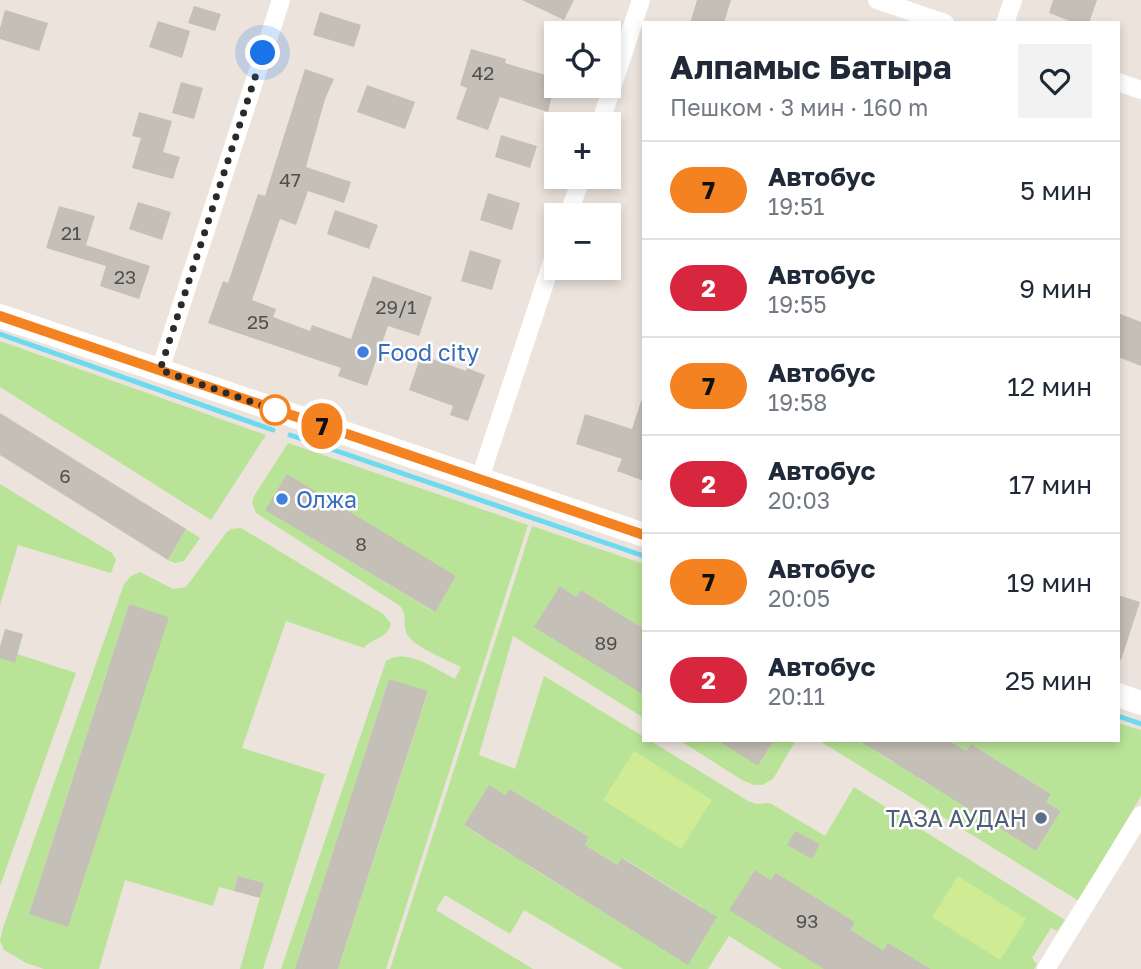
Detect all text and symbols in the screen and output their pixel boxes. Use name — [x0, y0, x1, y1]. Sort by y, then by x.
map controls — [544, 21, 621, 280]
button: locate — [544, 21, 621, 98]
your location — [245, 35, 280, 70]
button: heart — [1018, 44, 1092, 118]
text: Алпамыс Батыра — [670, 47, 952, 86]
house number: 42 — [472, 61, 494, 84]
text: Пешком · 3 мин · 160 m — [670, 93, 928, 121]
button: + — [544, 112, 621, 189]
text: Автобус — [768, 161, 875, 192]
house number: 47 — [279, 168, 301, 191]
text: 7 — [702, 175, 715, 204]
text: 5 мин — [1020, 175, 1092, 206]
text: 19:51 — [768, 192, 824, 220]
button: − — [544, 203, 621, 280]
house number: 21 — [61, 221, 81, 244]
text: Автобус — [768, 259, 875, 290]
house number: 23 — [114, 265, 136, 288]
text: 2 — [701, 273, 716, 302]
text: 9 мин — [1019, 273, 1092, 304]
text: 19:55 — [768, 290, 827, 318]
house number: 29/1 — [376, 295, 416, 318]
house number: 25 — [247, 310, 269, 333]
place label: Food city — [377, 338, 479, 366]
marker: Food city — [355, 344, 371, 360]
text: Автобус — [768, 357, 875, 388]
text: 7 — [702, 371, 715, 400]
text: 12 мин — [1007, 371, 1092, 402]
text: 19:58 — [768, 388, 827, 416]
unlabelled marker — [260, 395, 290, 425]
line badge: 7 — [299, 403, 345, 449]
text: 7 — [315, 411, 329, 440]
text: Автобус — [768, 455, 875, 486]
house number: 6 — [59, 464, 71, 487]
text: 2 — [701, 469, 716, 498]
text: 17 мин — [1009, 469, 1092, 500]
place label: Олжа — [296, 485, 357, 513]
text: 20:03 — [768, 486, 830, 514]
marker: Олжа — [274, 491, 290, 507]
house number: 8 — [355, 532, 367, 555]
text: Автобус — [768, 553, 875, 584]
text: 7 — [702, 567, 715, 596]
text: 19 мин — [1007, 567, 1092, 598]
text: 20:05 — [768, 584, 830, 612]
house number: 89 — [594, 631, 618, 654]
text: Автобус — [768, 651, 875, 682]
text: 2 — [701, 665, 716, 694]
text: 25 мин — [1005, 665, 1092, 696]
text: 20:11 — [768, 682, 825, 710]
place label: ТАЗА АУДАН — [886, 804, 1027, 832]
marker: ТАЗА АУДАН — [1033, 810, 1049, 826]
house number: 93 — [796, 909, 818, 932]

